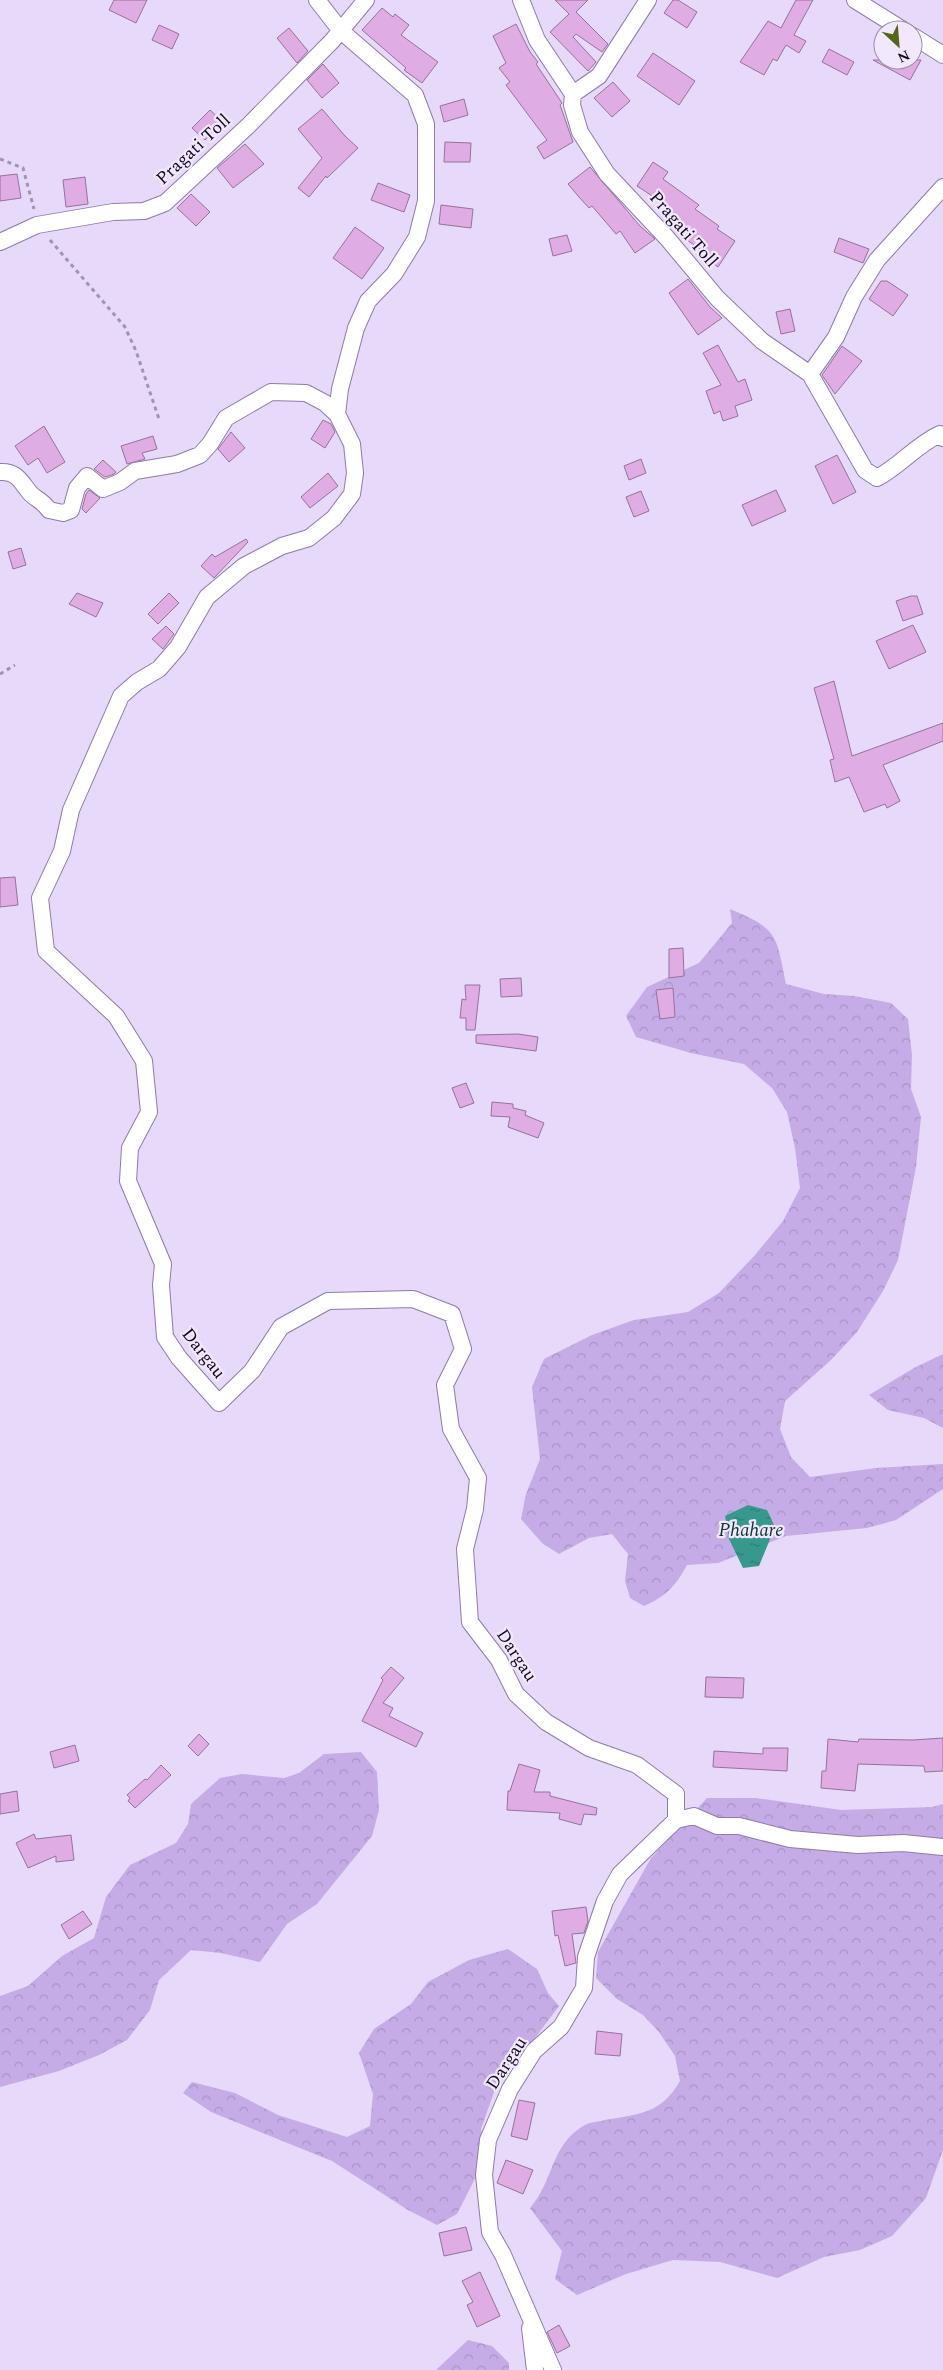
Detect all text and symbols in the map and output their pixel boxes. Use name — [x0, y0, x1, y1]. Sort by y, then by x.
north arrow — [873, 20, 923, 70]
text: N — [894, 44, 913, 68]
street label: Pragati Toll — [150, 107, 237, 191]
street label: Pragati Toll — [643, 185, 725, 274]
street label: Dargau — [175, 1322, 232, 1385]
water label: Phahare — [719, 1516, 783, 1545]
street label: Dargau — [489, 1623, 544, 1687]
street label: Dargau — [479, 2031, 534, 2095]

